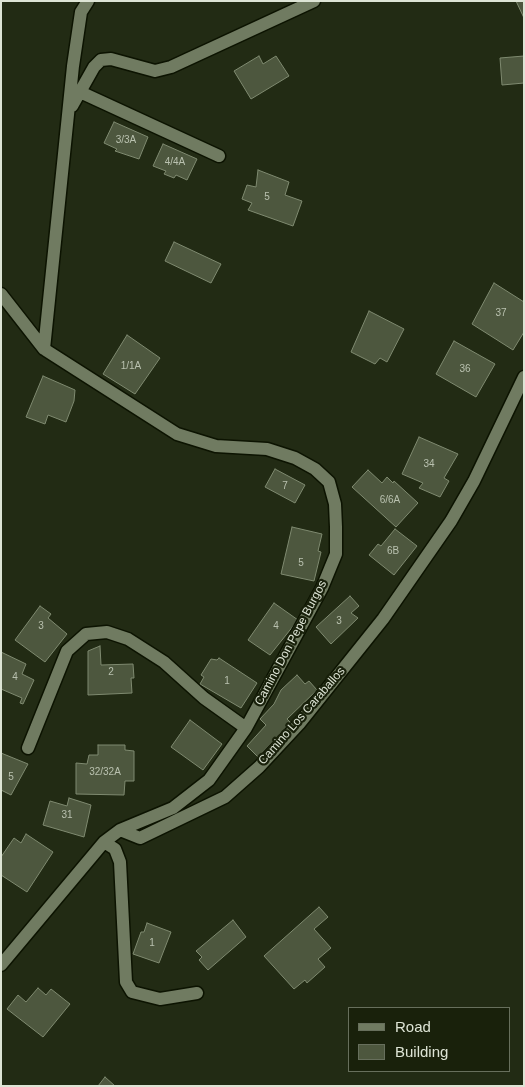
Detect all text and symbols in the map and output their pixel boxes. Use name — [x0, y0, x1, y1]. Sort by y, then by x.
house number: 3/3A — [116, 134, 136, 146]
house number: 4/4A — [165, 156, 185, 168]
house number: 5 — [264, 191, 270, 203]
house number: 37 — [495, 307, 507, 319]
house number: 1/1A — [121, 360, 141, 372]
house number: 36 — [459, 363, 471, 375]
house number: 34 — [423, 458, 435, 470]
house number: 7 — [282, 480, 288, 492]
house number: 6/6A — [380, 494, 400, 506]
house number: 6B — [387, 545, 399, 557]
house number: 5 — [298, 557, 304, 569]
street label: Camino Don Pepe Burgos — [252, 578, 330, 708]
house number: 3 — [336, 615, 342, 627]
house number: 3 — [38, 620, 44, 632]
house number: 4 — [273, 620, 279, 632]
street label: Camino Los Caraballos — [256, 664, 348, 768]
house number: 2 — [108, 666, 114, 678]
house number: 4 — [12, 671, 18, 683]
house number: 1 — [224, 675, 230, 687]
house number: 32/32A — [89, 766, 121, 778]
house number: 5 — [8, 771, 14, 783]
house number: 31 — [61, 809, 73, 821]
house number: 1 — [149, 937, 155, 949]
legend — [348, 1007, 510, 1072]
text: Road — [395, 1018, 431, 1035]
text: Building — [395, 1043, 448, 1060]

